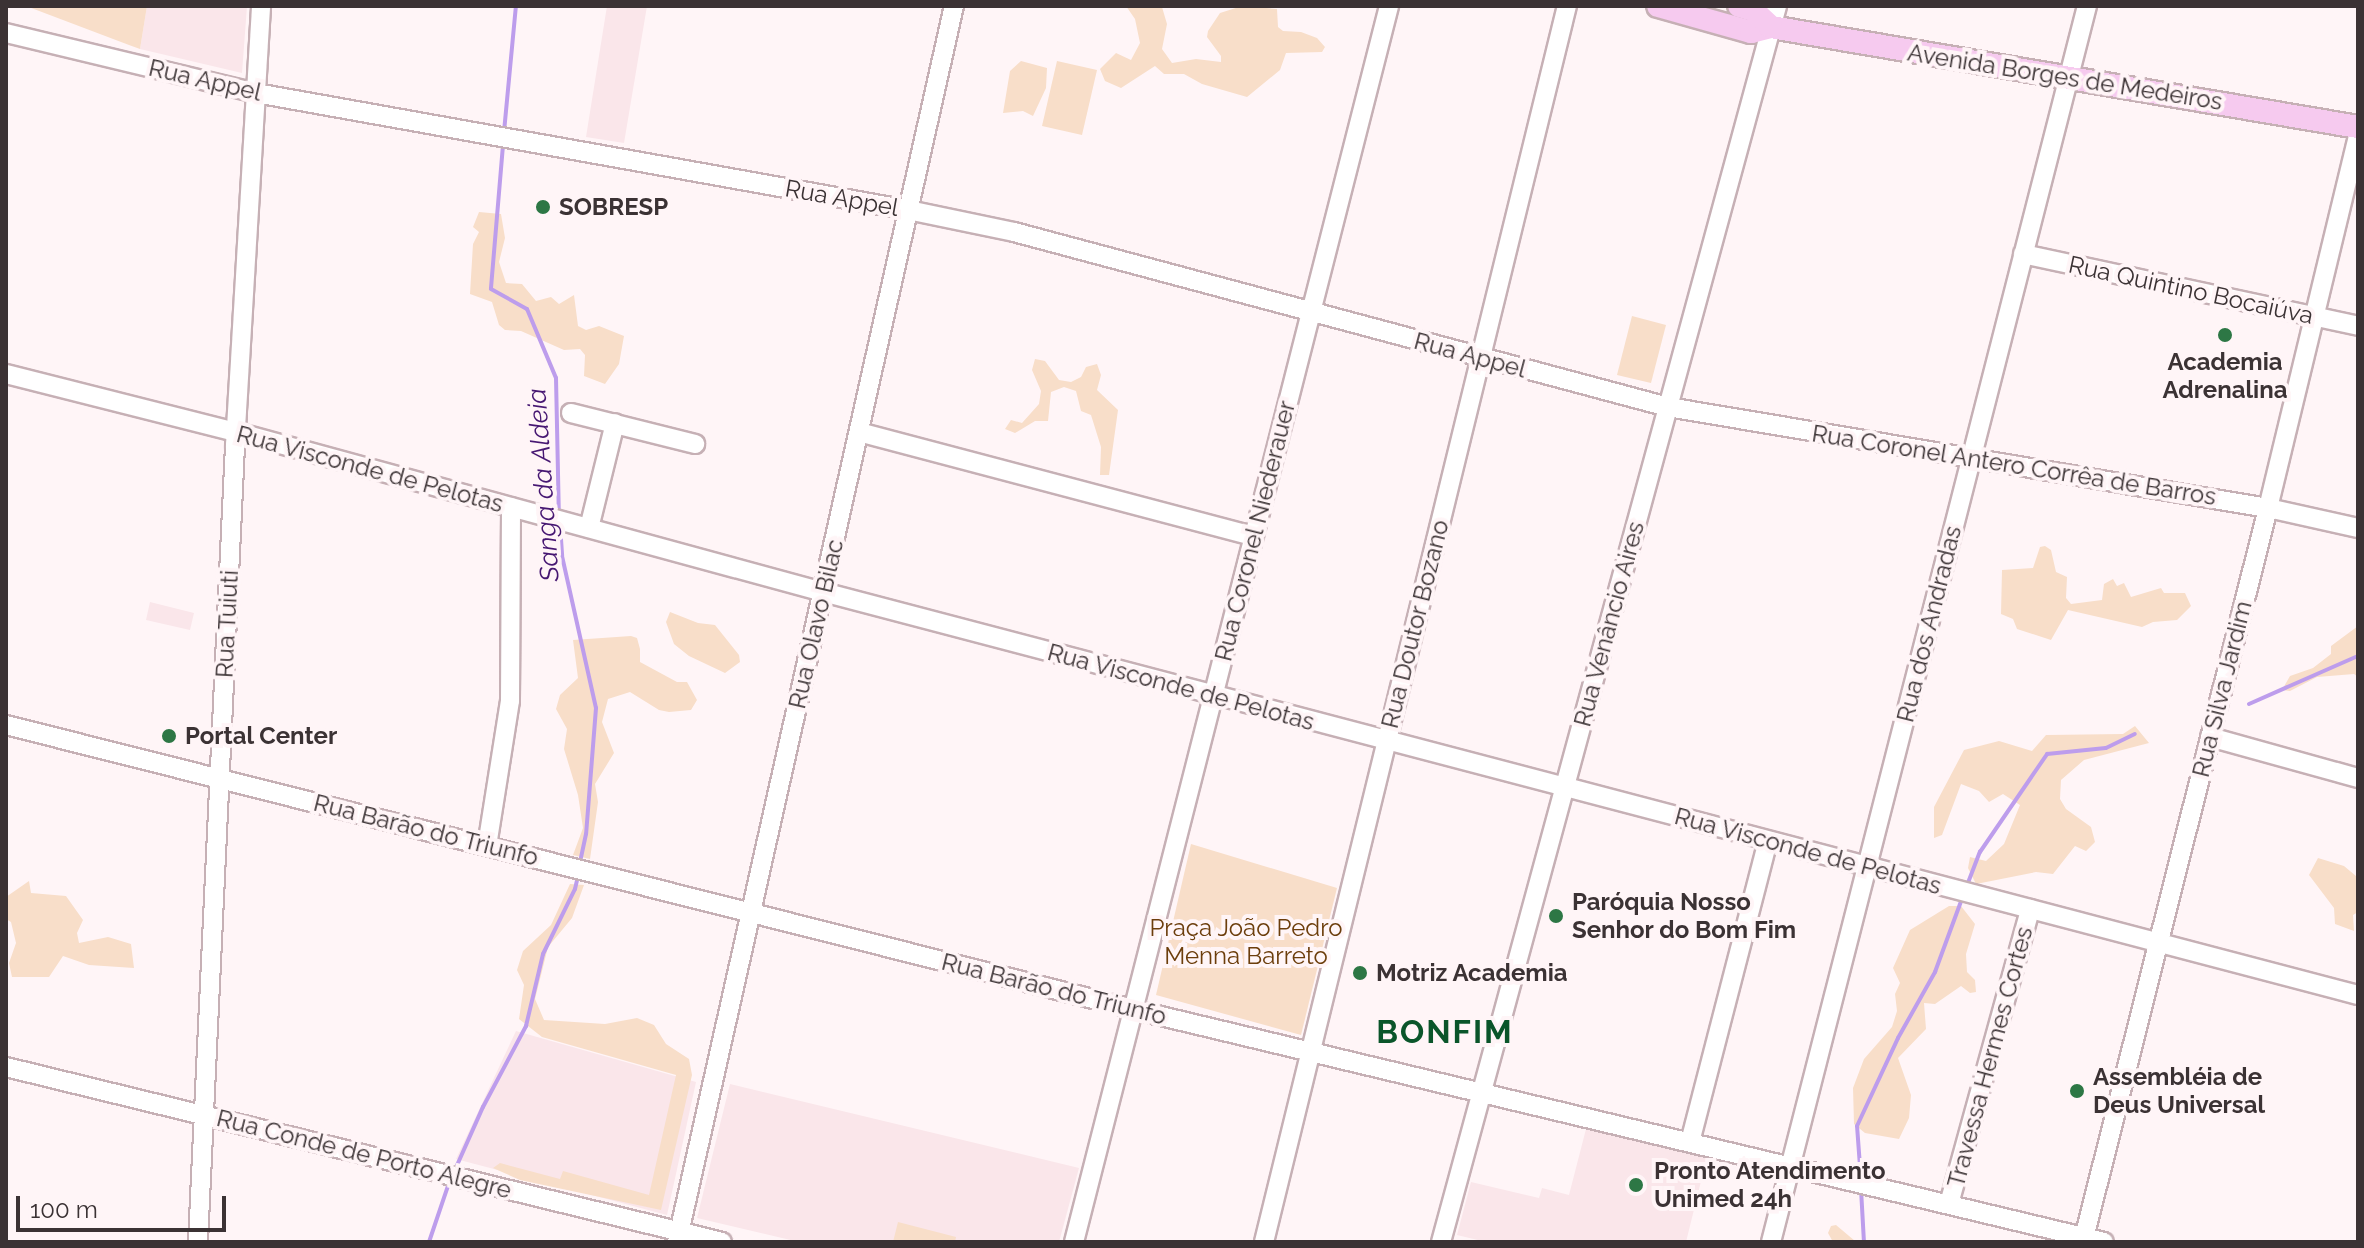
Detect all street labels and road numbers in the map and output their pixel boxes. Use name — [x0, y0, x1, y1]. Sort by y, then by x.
street label: Avenida Borges de Medeiros — [1905, 38, 2225, 116]
street label: Rua Appel — [146, 53, 264, 107]
street label: Rua Appel — [783, 174, 901, 222]
street label: Rua Quintino Bocaiúva — [2066, 250, 2316, 330]
street label: Rua Appel — [1411, 326, 1529, 384]
street label: Rua Coronel Niederauer — [1209, 398, 1301, 664]
street label: Rua Visconde de Pelotas — [233, 419, 507, 519]
street label: Rua Coronel Antero Corrêa de Barros — [1809, 419, 2219, 511]
street label: Rua Doutor Bozano — [1375, 516, 1455, 732]
street label: Rua Venâncio Aires — [1568, 518, 1650, 730]
street label: Rua dos Andradas — [1891, 522, 1967, 726]
street label: Rua Olavo Bilac — [783, 537, 849, 711]
street label: Rua Tuiuti — [210, 569, 244, 679]
street label: Rua Silva Jardim — [2186, 598, 2258, 780]
street label: Rua Visconde de Pelotas — [1044, 637, 1318, 737]
street label: Rua Barão do Triunfo — [310, 788, 542, 872]
street label: Rua Visconde de Pelotas — [1671, 801, 1945, 901]
street label: Travessa Hermes Cortes — [1941, 923, 2039, 1191]
street label: Rua Barão do Triunfo — [938, 947, 1170, 1031]
street label: Rua Conde de Porto Alegre — [213, 1103, 515, 1205]

